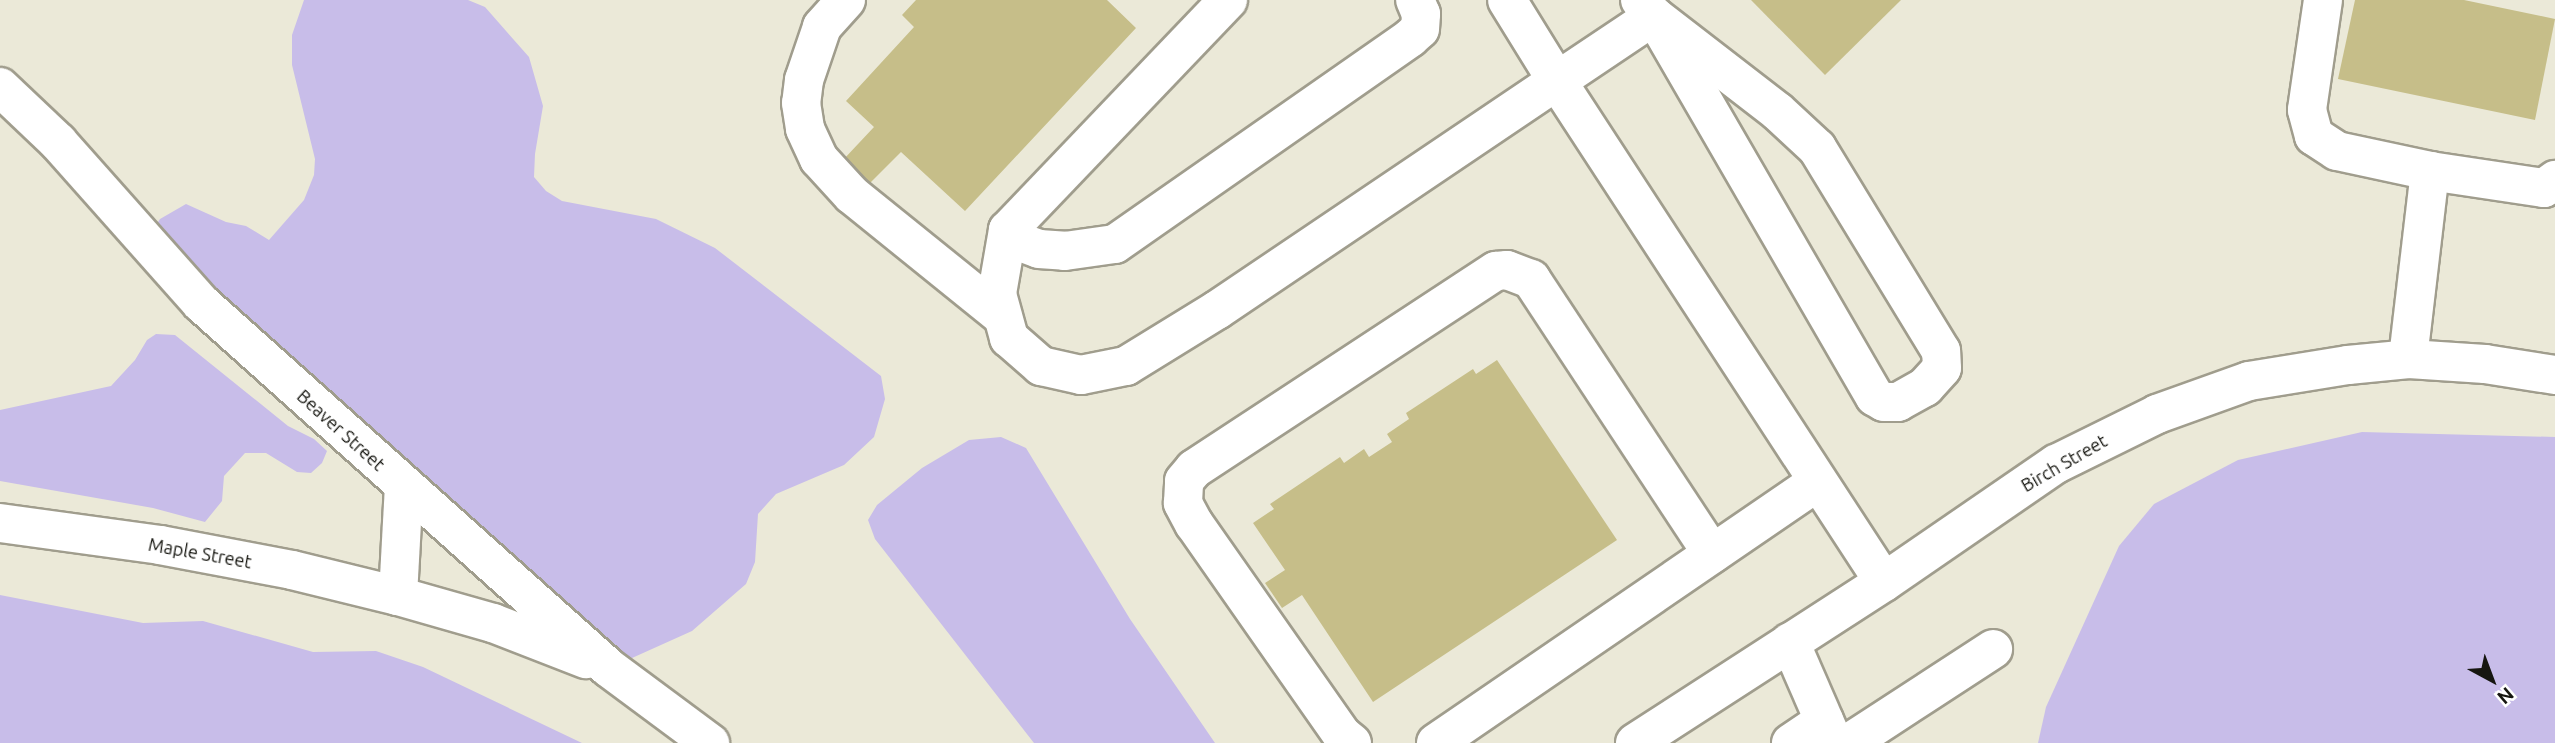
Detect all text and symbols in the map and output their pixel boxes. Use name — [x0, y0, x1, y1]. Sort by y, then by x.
street label: Beaver Street — [293, 385, 389, 475]
street label: Birch Street — [2017, 430, 2111, 496]
street label: Maple Street — [147, 533, 253, 573]
north arrow — [2457, 645, 2527, 715]
text: N — [2493, 683, 2518, 709]

